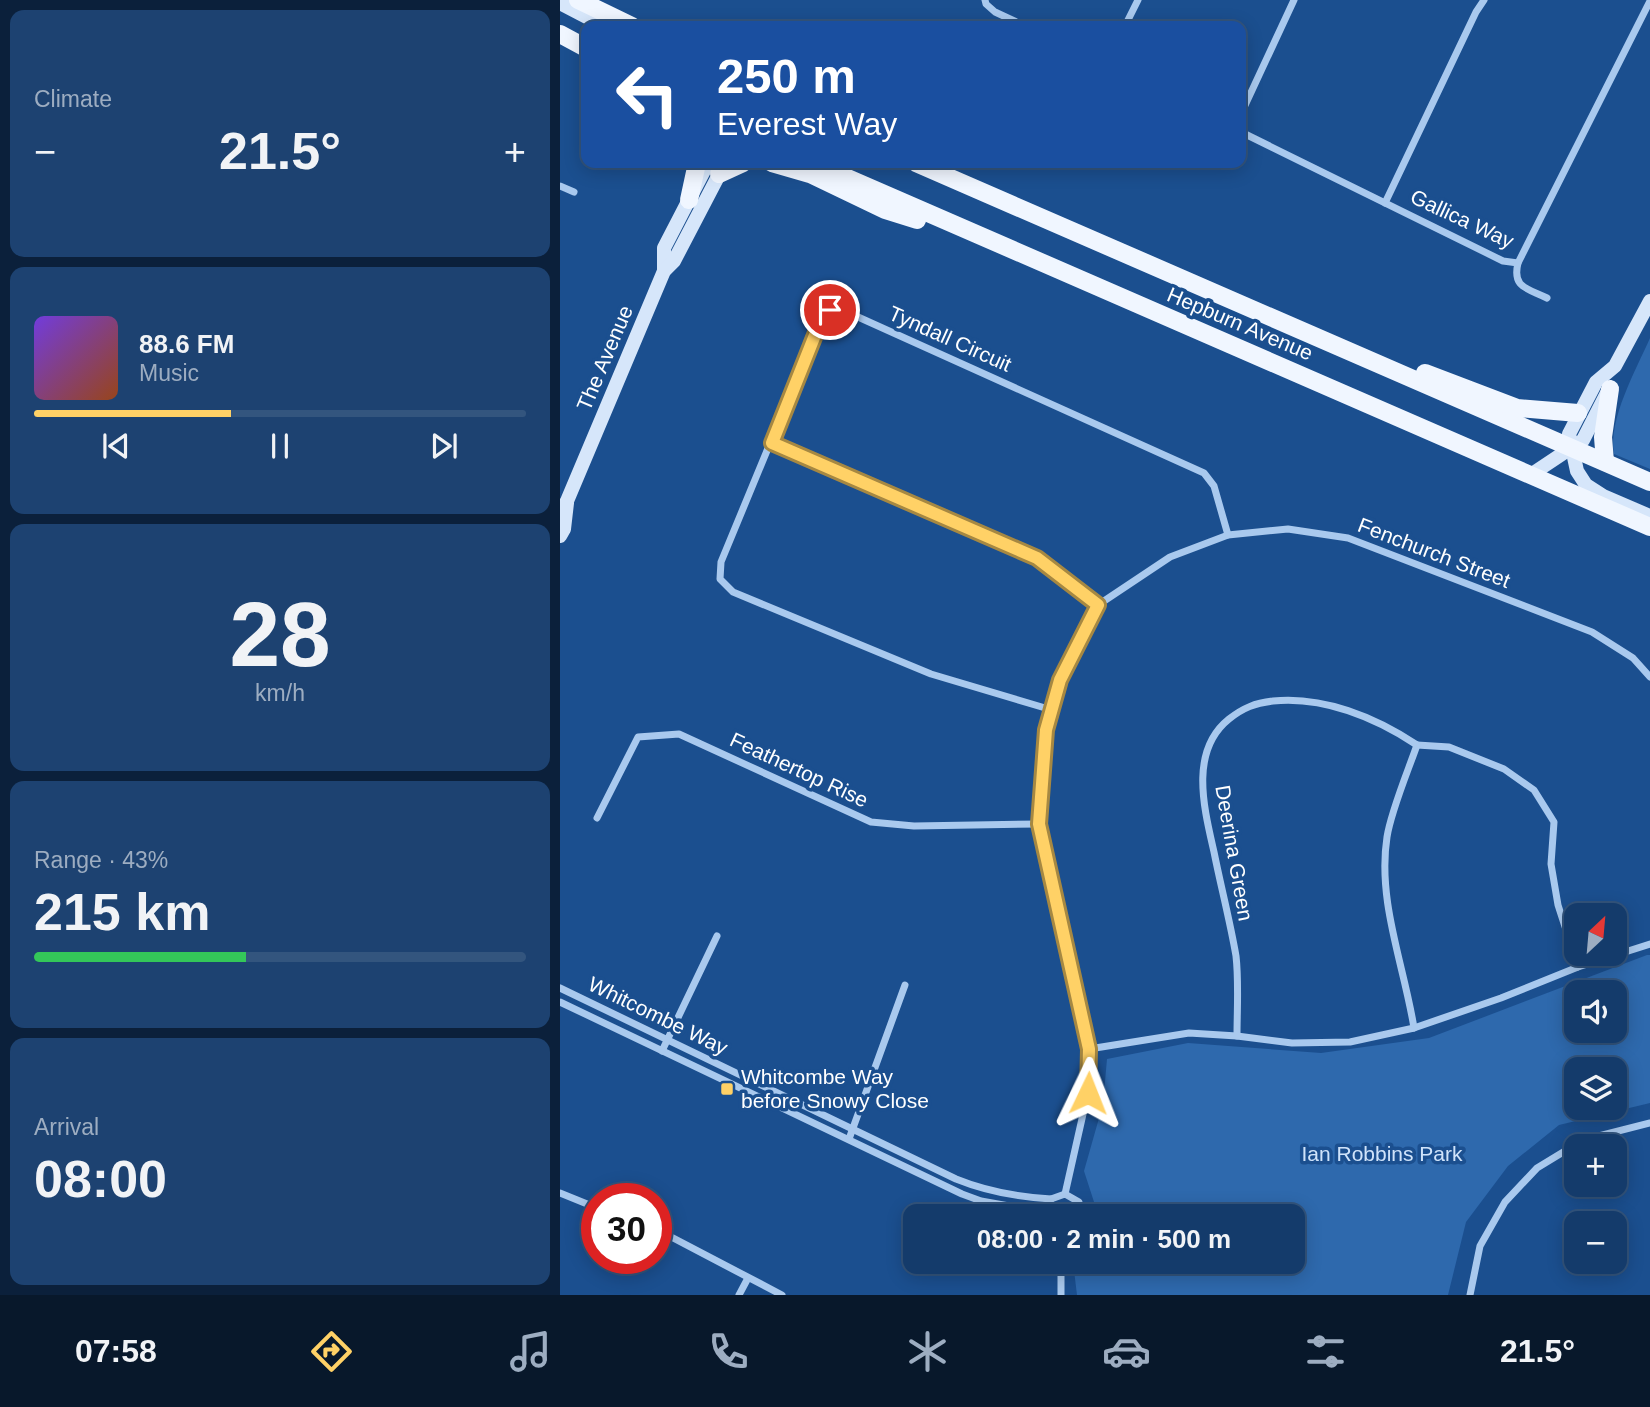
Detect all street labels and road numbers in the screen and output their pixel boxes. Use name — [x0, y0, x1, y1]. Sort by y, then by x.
street label: Gallica Way — [1407, 185, 1518, 253]
street label: Hepburn Avenue — [1164, 282, 1317, 365]
street label: Tyndall Circuit — [885, 301, 1015, 376]
street label: The Avenue — [572, 302, 637, 414]
street label: Fenchurch Street — [1355, 513, 1514, 592]
street label: Feathertop Rise — [727, 728, 872, 812]
street label: Deerina Green — [1211, 783, 1258, 923]
street label: Whitcombe Way — [585, 972, 732, 1059]

